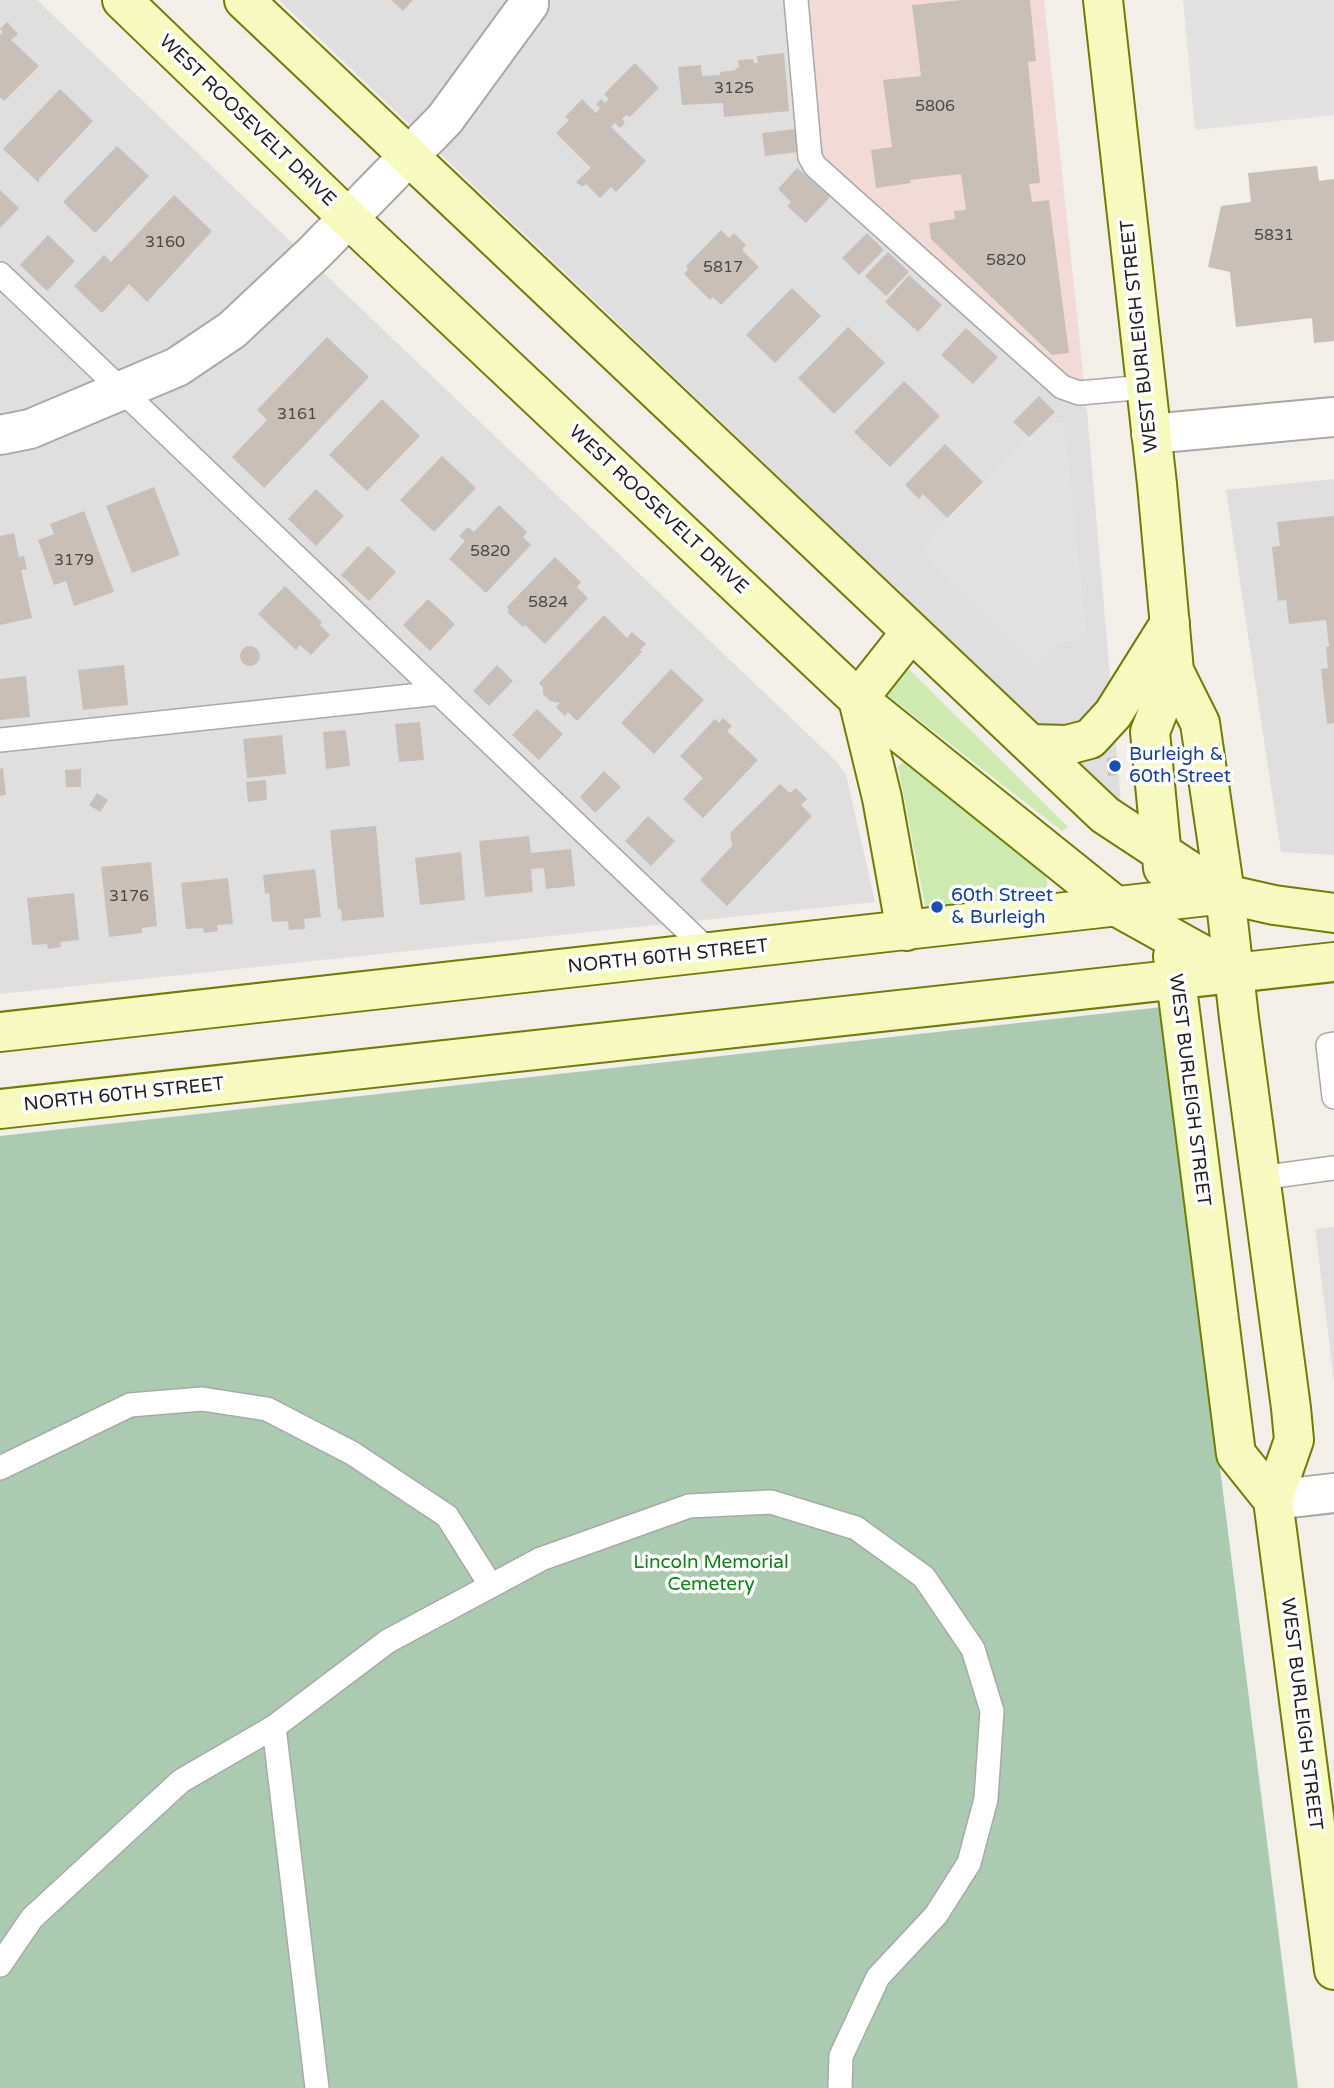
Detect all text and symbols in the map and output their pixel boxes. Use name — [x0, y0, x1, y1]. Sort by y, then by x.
street label: WEST ROOSEVELT DRIVE — [154, 30, 340, 212]
house number: 3125 — [714, 79, 754, 99]
house number: 5806 — [915, 97, 955, 117]
street label: WEST BURLEIGH STREET — [1116, 218, 1164, 454]
house number: 5831 — [1254, 226, 1294, 246]
house number: 3160 — [145, 233, 185, 253]
house number: 5820 — [986, 251, 1026, 271]
house number: 5817 — [703, 258, 743, 278]
house number: 3161 — [277, 405, 317, 425]
street label: WEST ROOSEVELT DRIVE — [564, 421, 752, 599]
house number: 5820 — [470, 542, 510, 562]
house number: 3179 — [54, 551, 94, 571]
house number: 5824 — [528, 593, 568, 613]
place label: Burleigh & 60th Street — [1129, 744, 1231, 788]
marker: Burleigh & 60th Street — [1107, 758, 1123, 774]
place label: 60th Street & Burleigh — [951, 885, 1053, 929]
house number: 3176 — [109, 887, 149, 907]
marker: 60th Street & Burleigh — [929, 899, 945, 915]
street label: NORTH 60TH STREET — [567, 935, 769, 979]
street label: WEST BURLEIGH STREET — [1163, 972, 1215, 1208]
street label: NORTH 60TH STREET — [23, 1073, 225, 1117]
park label: Lincoln Memorial Cemetery — [633, 1552, 789, 1596]
street label: WEST BURLEIGH STREET — [1275, 1596, 1327, 1832]

